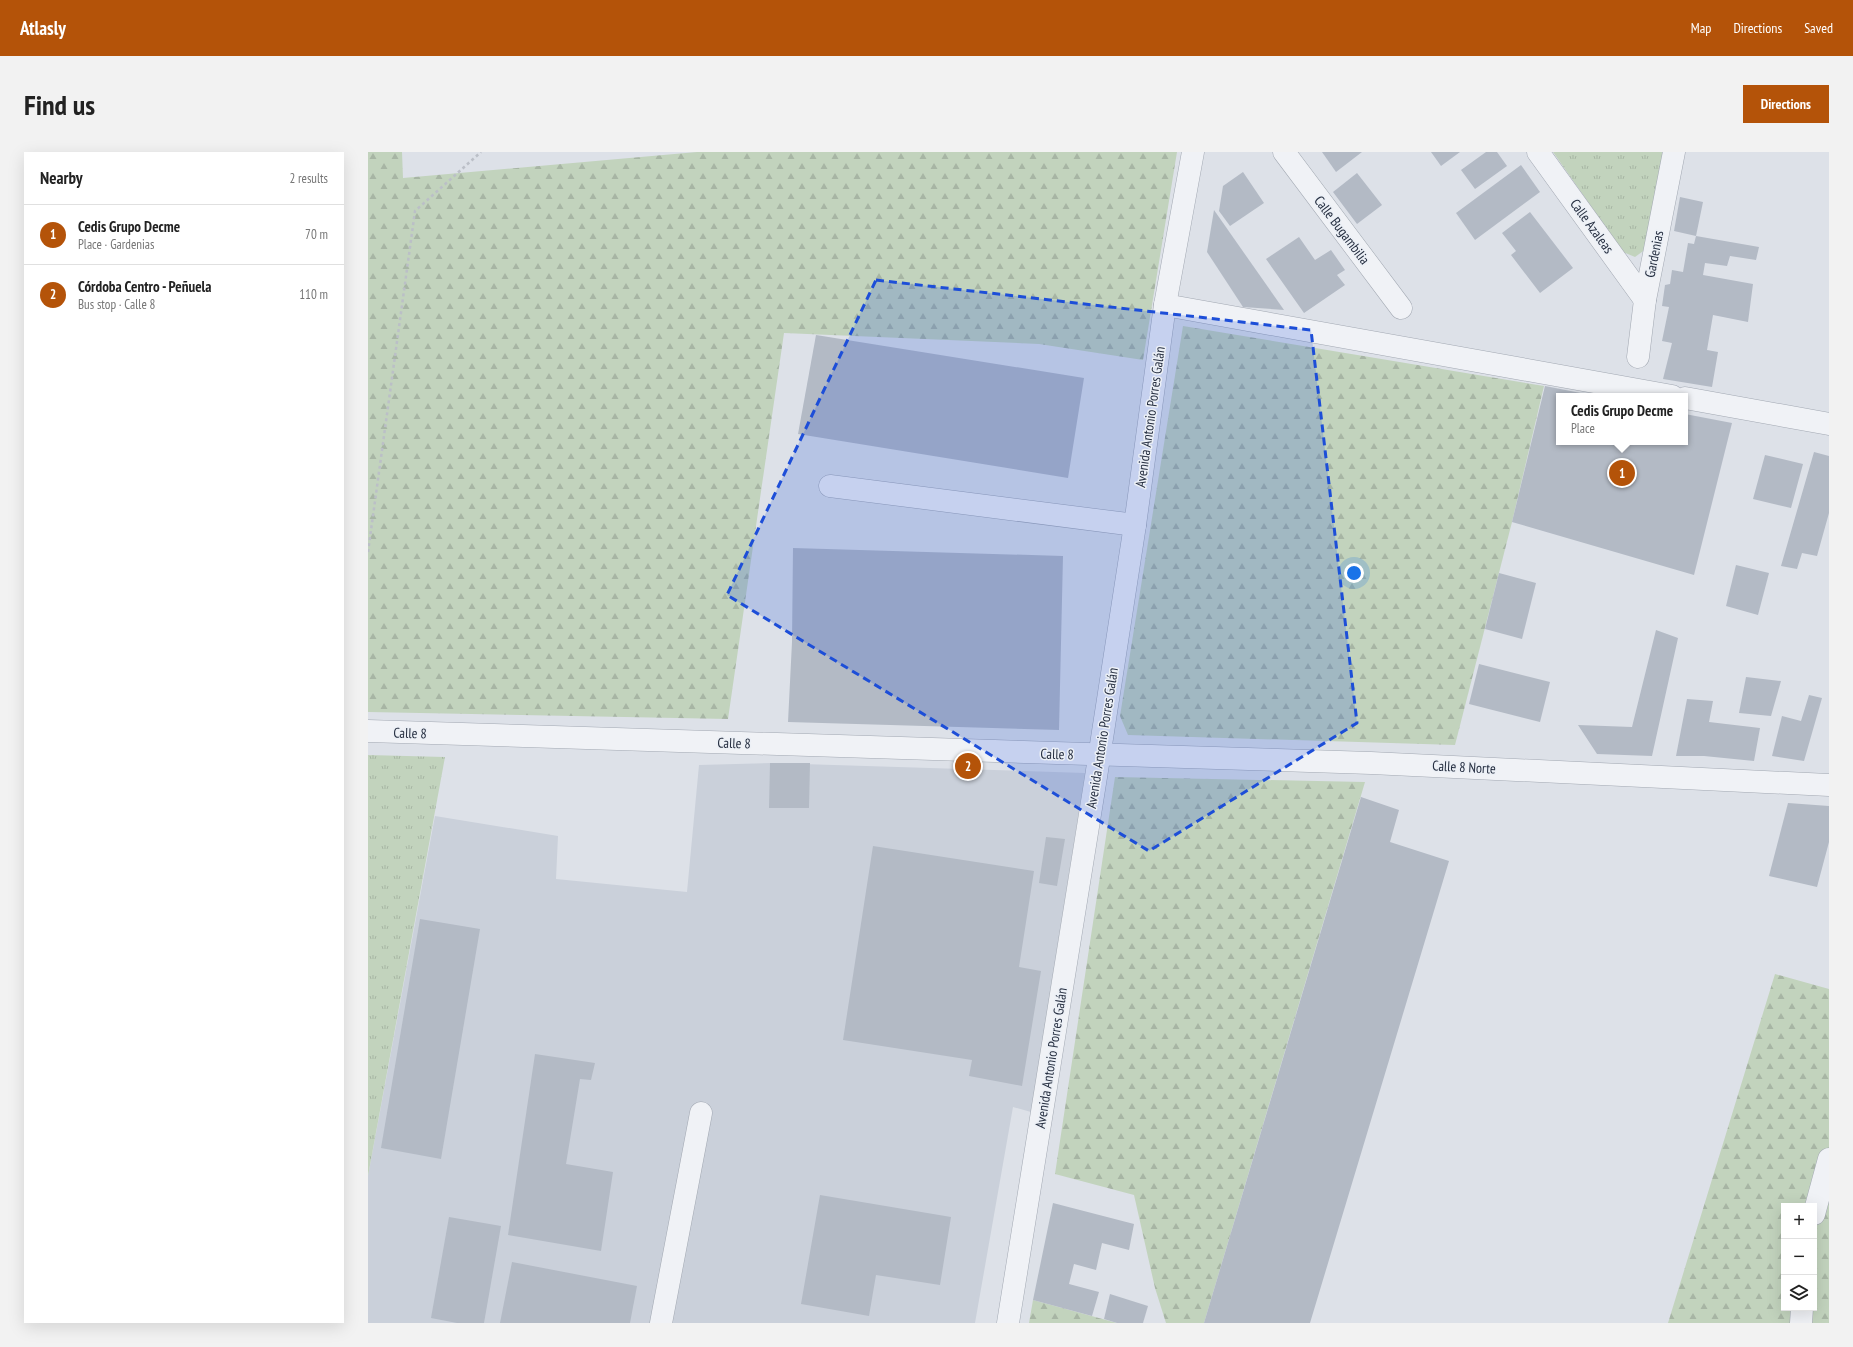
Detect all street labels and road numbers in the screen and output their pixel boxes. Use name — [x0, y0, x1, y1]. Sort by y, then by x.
street label: Calle Bugambilia — [1310, 192, 1374, 268]
street label: Calle Azaleas — [1566, 195, 1618, 257]
street label: Gardenias — [1641, 229, 1667, 279]
street label: Avenida Antonio Porres Galán — [1131, 345, 1169, 489]
street label: Avenida Antonio Porres Galán — [1082, 666, 1122, 810]
street label: Calle 8 — [393, 723, 427, 743]
street label: Calle 8 — [717, 733, 751, 753]
street label: Calle 8 — [1040, 744, 1074, 764]
street label: Calle 8 Norte — [1432, 756, 1496, 778]
street label: Avenida Antonio Porres Galán — [1031, 986, 1071, 1130]

